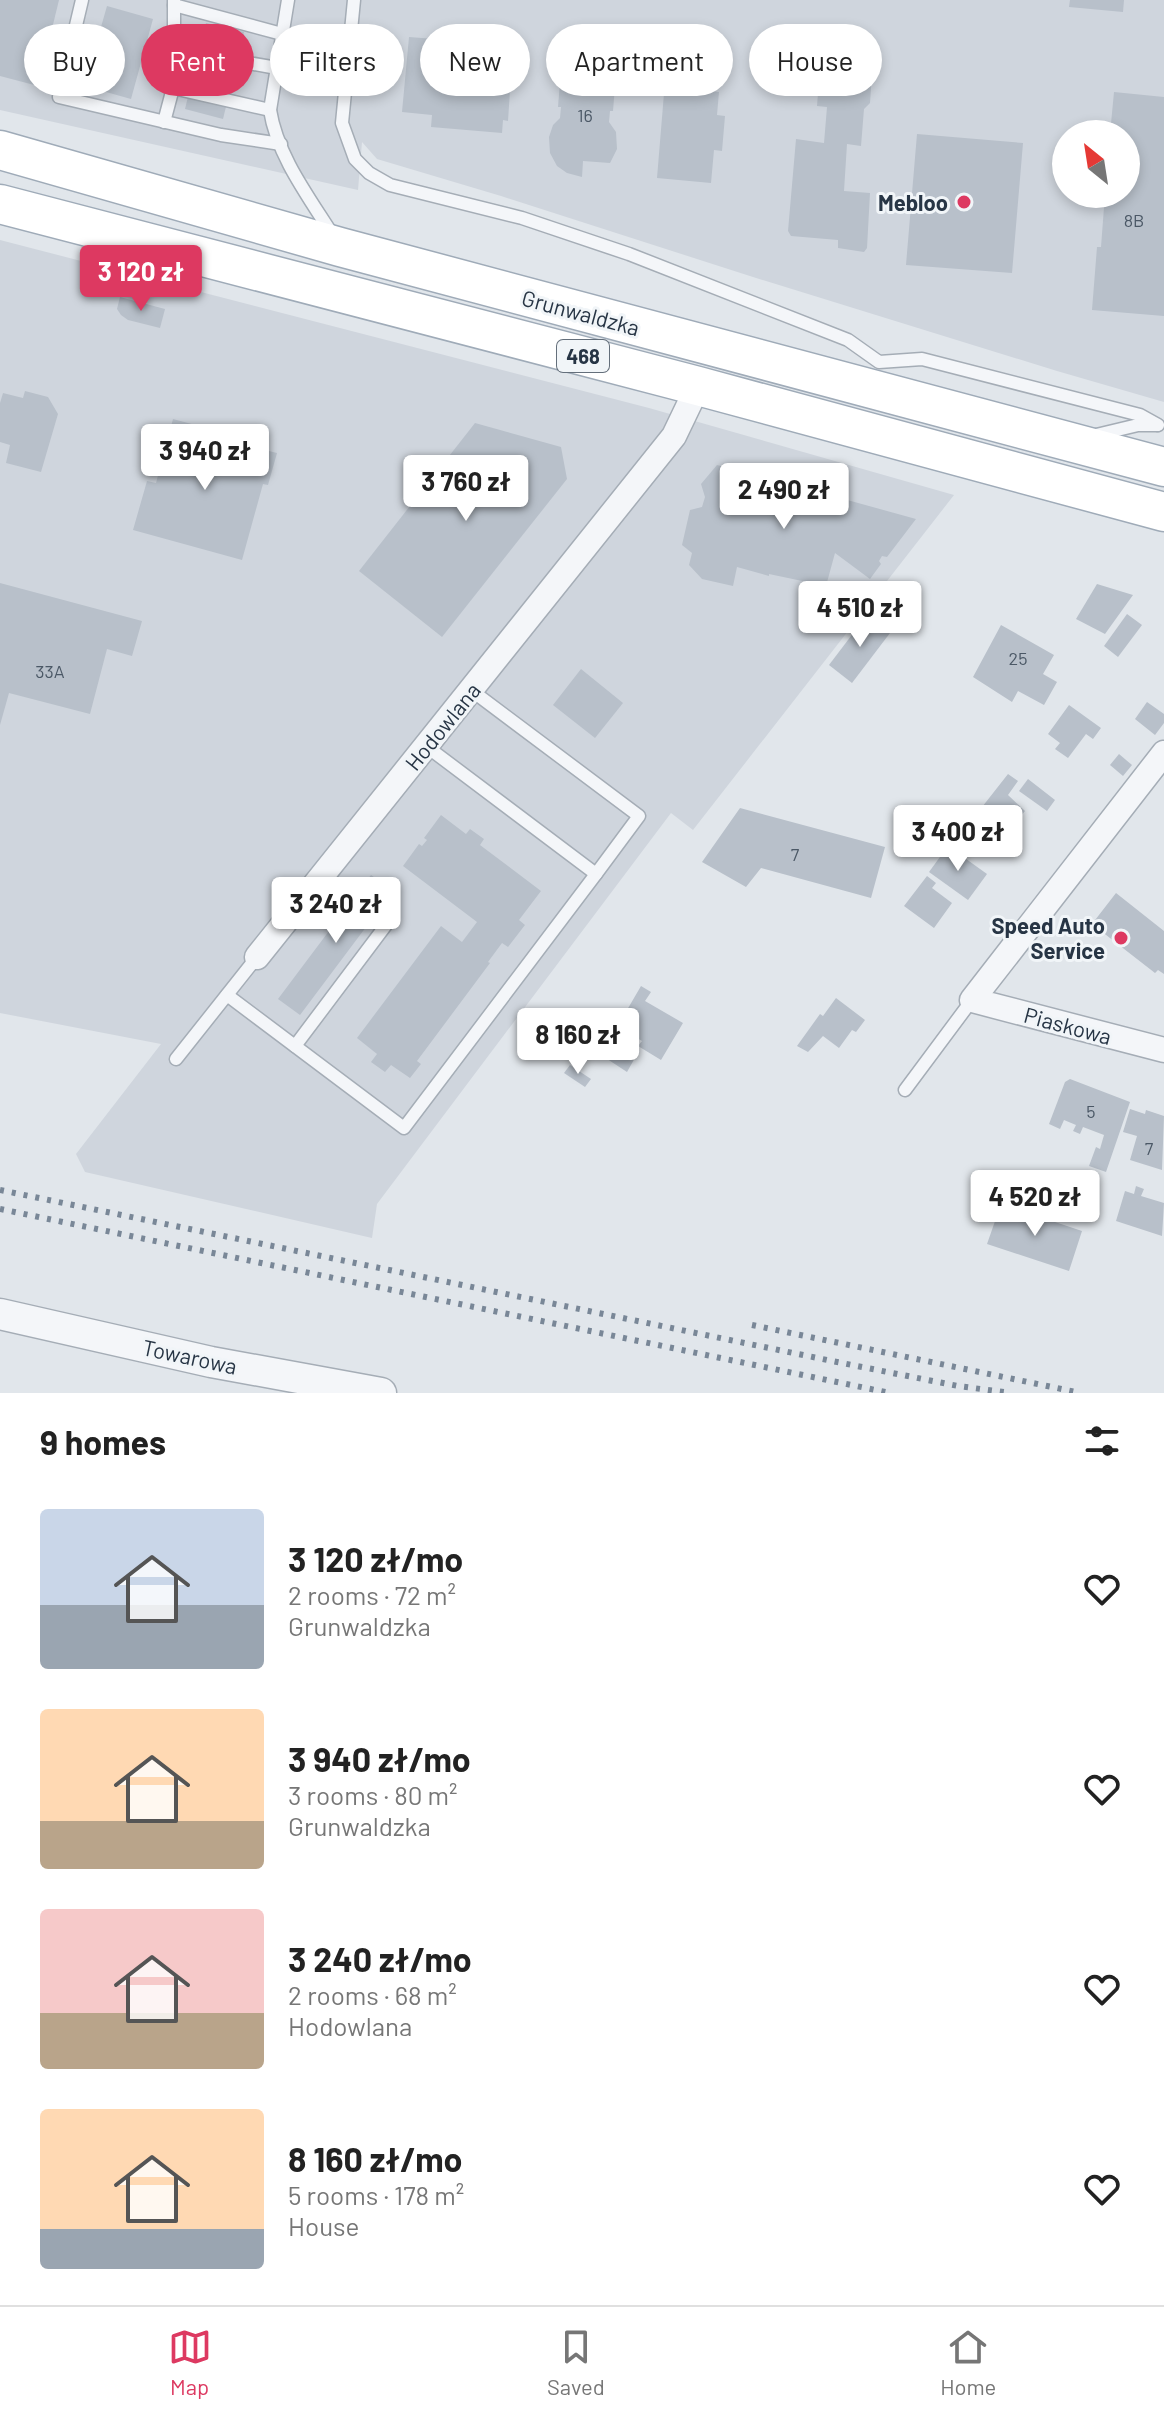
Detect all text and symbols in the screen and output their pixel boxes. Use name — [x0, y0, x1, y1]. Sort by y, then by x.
chip: Buy — [24, 24, 125, 96]
chip: Rent — [141, 24, 254, 96]
chip: Filters — [270, 24, 404, 96]
chip: New — [420, 24, 530, 96]
chip: Apartment — [546, 24, 733, 96]
chip: House — [749, 24, 882, 96]
house number: 16 — [577, 104, 593, 126]
north arrow — [1052, 120, 1140, 208]
map controls — [1052, 120, 1140, 208]
place label: Mebloo — [878, 189, 948, 215]
marker: Mebloo — [955, 193, 973, 211]
house number: 8B — [1124, 209, 1144, 231]
pin: 3 120 zł — [58, 245, 224, 313]
text: 3 120 zł — [98, 255, 184, 286]
street label: Grunwaldzka — [519, 284, 643, 340]
road number: 468 — [557, 340, 609, 372]
pin: 3 940 zł — [122, 424, 288, 492]
text: 3 940 zł — [159, 434, 251, 465]
pin: 3 760 zł — [383, 455, 549, 523]
pin: 2 490 zł — [701, 463, 867, 531]
text: 3 760 zł — [421, 465, 511, 496]
text: 2 490 zł — [738, 473, 830, 504]
pin: 4 510 zł — [777, 581, 943, 649]
text: 4 510 zł — [816, 591, 904, 622]
house number: 25 — [1009, 647, 1027, 669]
house number: 33A — [35, 660, 65, 682]
street label: Hodowlana — [399, 677, 485, 775]
pin: 3 400 zł — [875, 805, 1041, 873]
text: 3 400 zł — [911, 815, 1005, 846]
house number: 7 — [791, 843, 800, 865]
pin: 3 240 zł — [253, 877, 419, 945]
text: 3 240 zł — [290, 887, 382, 918]
place label: Speed Auto Service — [991, 912, 1105, 963]
marker: Speed Auto Service — [1112, 929, 1130, 947]
street label: Piaskowa — [1021, 1001, 1115, 1049]
pin: 8 160 zł — [495, 1008, 661, 1076]
text: 8 160 zł — [535, 1018, 621, 1049]
house number: 5 — [1086, 1100, 1096, 1122]
house number: 7 — [1145, 1137, 1154, 1159]
pin: 4 520 zł — [952, 1170, 1118, 1238]
text: 4 520 zł — [989, 1180, 1081, 1211]
street label: Towarowa — [140, 1333, 240, 1379]
icon: filters — [1080, 1419, 1124, 1463]
text: 9 homes — [40, 1421, 166, 1462]
text: 3 120 zł/mo — [288, 1538, 463, 1579]
icon: home — [104, 1541, 200, 1637]
icon: heart — [1080, 1567, 1124, 1611]
text: 2 rooms · 72 m² — [288, 1579, 456, 1610]
text: Grunwaldzka — [288, 1610, 431, 1641]
text: 3 940 zł/mo — [288, 1738, 471, 1779]
icon: home — [104, 1741, 200, 1837]
icon: heart — [1080, 1767, 1124, 1811]
text: 3 rooms · 80 m² — [288, 1779, 458, 1810]
text: Grunwaldzka — [288, 1810, 431, 1841]
text: 3 240 zł/mo — [288, 1938, 472, 1979]
icon: home — [104, 1941, 200, 2037]
icon: heart — [1080, 1967, 1124, 2011]
text: 2 rooms · 68 m² — [288, 1979, 457, 2010]
text: Hodowlana — [288, 2010, 412, 2041]
text: 8 160 zł/mo — [288, 2138, 462, 2179]
icon: home — [104, 2141, 200, 2237]
icon: heart — [1080, 2167, 1124, 2211]
text: 5 rooms · 178 m² — [288, 2179, 464, 2210]
text: House — [288, 2210, 359, 2241]
tab: Map — [168, 2325, 212, 2399]
tab: Saved — [547, 2325, 605, 2399]
tab: Home — [940, 2325, 996, 2399]

